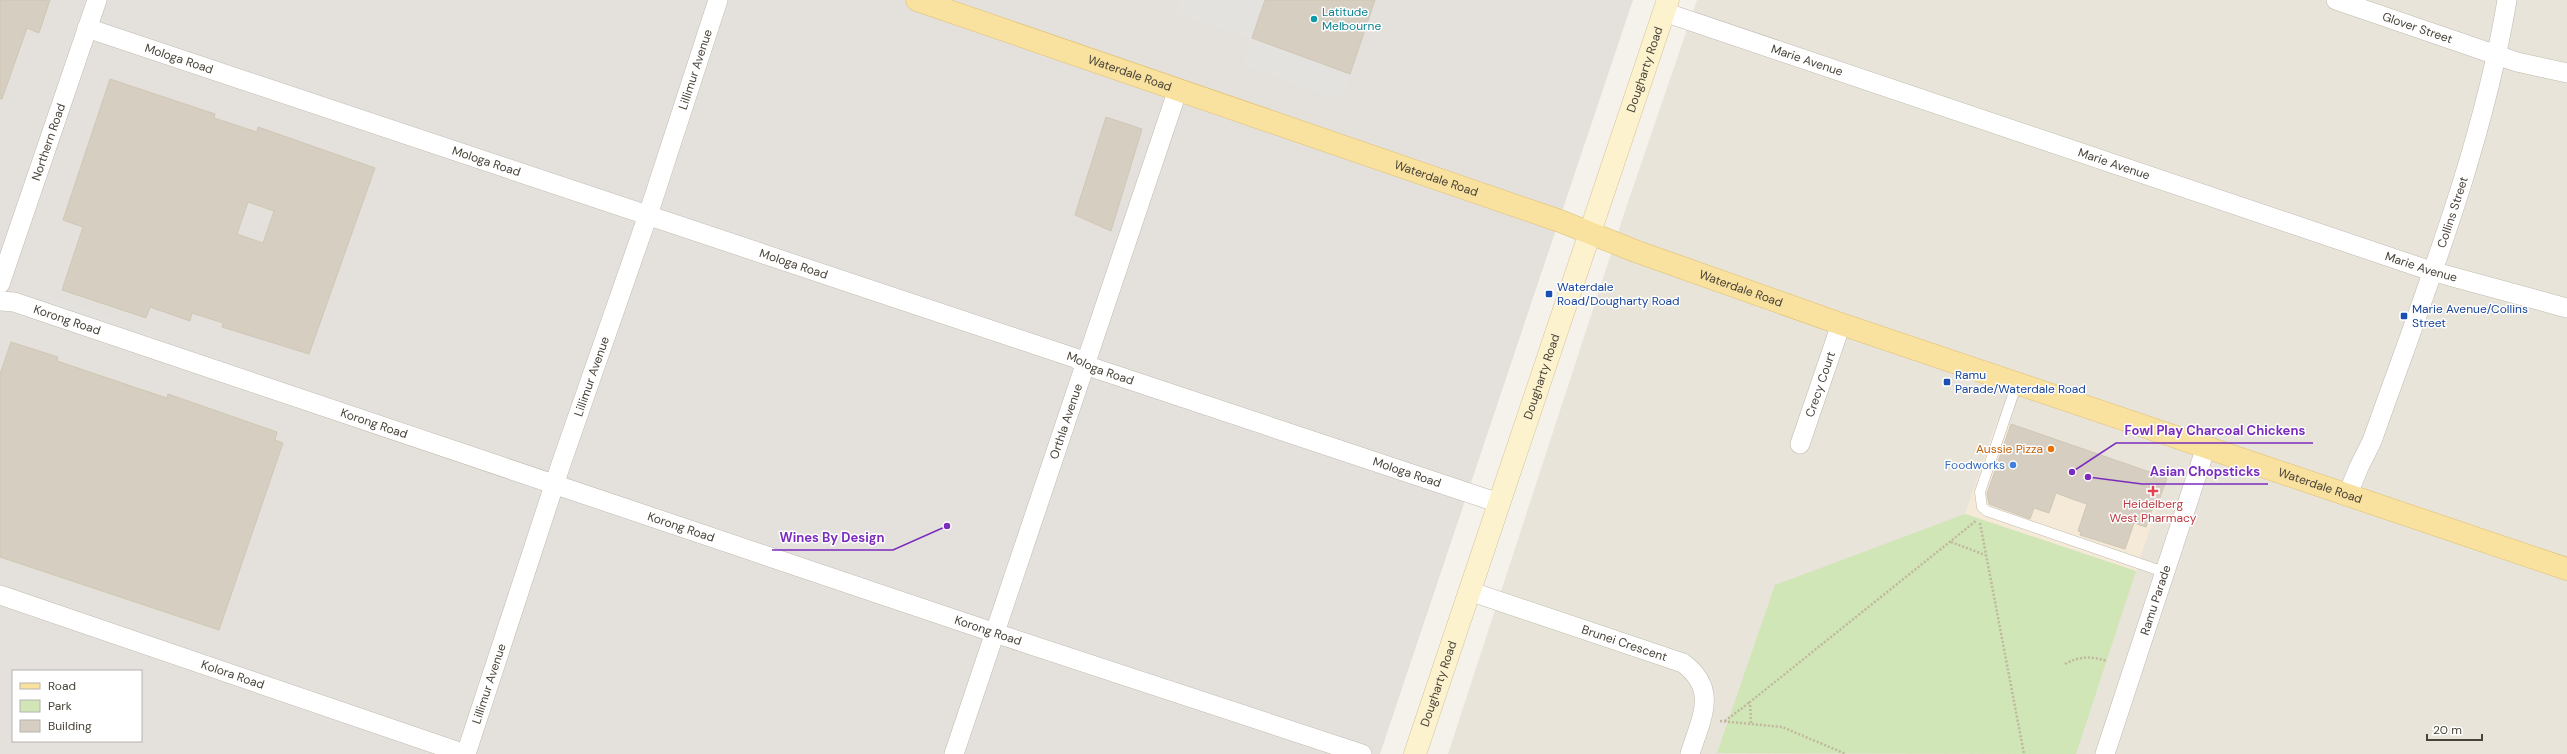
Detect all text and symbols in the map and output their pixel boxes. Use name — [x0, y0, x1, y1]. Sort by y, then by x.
place label: Latitude Melbourne — [1322, 4, 1381, 34]
street label: Glover Street — [2380, 8, 2455, 47]
marker: Latitude Melbourne — [1309, 14, 1319, 24]
street label: Dougharty Road — [1623, 25, 1666, 114]
street label: Lillimur Avenue — [675, 27, 716, 112]
street label: Mologa Road — [143, 40, 215, 78]
street label: Marie Avenue — [1769, 41, 1845, 80]
street label: Waterdale Road — [1086, 51, 1174, 95]
street label: Northern Road — [28, 101, 69, 183]
street label: Mologa Road — [450, 143, 523, 180]
street label: Marie Avenue — [2076, 144, 2152, 184]
street label: Waterdale Road — [1392, 157, 1480, 200]
street label: Collins Street — [2433, 174, 2472, 250]
street label: Mologa Road — [757, 245, 830, 283]
street label: Marie Avenue — [2383, 248, 2459, 286]
street label: Waterdale Road — [1697, 266, 1785, 311]
place label: Waterdale Road/Dougharty Road — [1557, 279, 1680, 309]
marker: Waterdale Road/Dougharty Road — [1544, 289, 1554, 299]
street label: Korong Road — [31, 301, 103, 339]
place label: Marie Avenue/Collins Street — [2412, 301, 2528, 331]
marker: Marie Avenue/Collins Street — [2399, 311, 2409, 321]
street label: Dougharty Road — [1520, 332, 1563, 422]
street label: Lillimur Avenue — [570, 334, 613, 418]
street label: Mologa Road — [1065, 348, 1136, 389]
street label: Crecy Court — [1802, 349, 1839, 419]
place label: Ramu Parade/Waterdale Road — [1955, 367, 2086, 397]
marker: Ramu Parade/Waterdale Road — [1942, 377, 1952, 387]
street label: Orthla Avenue — [1046, 381, 1086, 461]
street label: Korong Road — [338, 405, 410, 442]
callout: Fowl Play Charcoal Chickens — [2116, 418, 2313, 443]
text: Fowl Play Charcoal Chickens — [2125, 422, 2305, 439]
place label: Aussie Pizza — [1976, 441, 2043, 457]
marker: Aussie Pizza — [2046, 444, 2056, 454]
street label: Mologa Road — [1371, 453, 1443, 491]
place label: Foodworks — [1945, 457, 2005, 473]
callout: Asian Chopsticks — [2142, 459, 2268, 484]
marker: Foodworks — [2008, 460, 2018, 470]
text: Asian Chopsticks — [2150, 463, 2260, 480]
street label: Waterdale Road — [2276, 464, 2364, 507]
marker: Heidelberg West Pharmacy — [2148, 486, 2158, 496]
place label: Heidelberg West Pharmacy — [2109, 496, 2197, 526]
street label: Korong Road — [645, 508, 717, 546]
callout: Wines By Design — [772, 525, 893, 550]
text: Wines By Design — [779, 529, 885, 546]
street label: Ramu Parade — [2137, 563, 2175, 637]
street label: Korong Road — [952, 612, 1024, 649]
street label: Brunei Crescent — [1580, 621, 1670, 665]
street label: Dougharty Road — [1417, 639, 1460, 729]
street label: Lillimur Avenue — [468, 641, 510, 726]
street label: Kolora Road — [199, 656, 266, 693]
legend — [12, 670, 142, 742]
text: Road — [48, 678, 76, 694]
text: Park — [48, 698, 72, 714]
scale bar — [2427, 716, 2482, 742]
text: Building — [48, 718, 92, 734]
text: 20 m — [2433, 722, 2462, 738]

